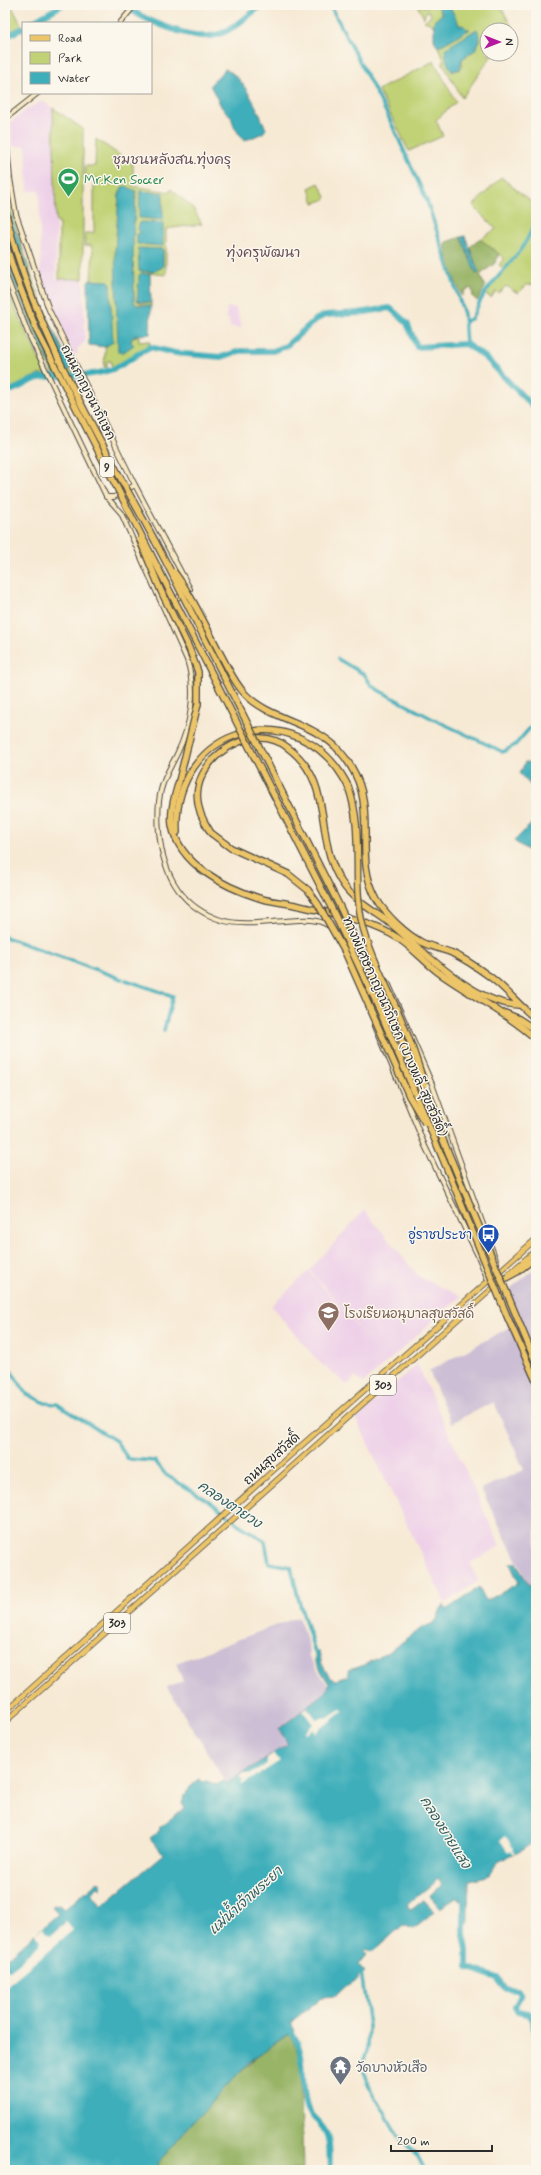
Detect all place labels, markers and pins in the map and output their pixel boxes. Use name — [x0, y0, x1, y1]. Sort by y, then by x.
sports icon: Mr.Ken Soccer — [55, 166, 81, 199]
place label: Mr.Ken Soccer — [84, 172, 165, 189]
bus stop icon: อู่ราชประชา — [475, 1221, 501, 1254]
place label: อู่ราชประชา — [408, 1226, 472, 1244]
school or university icon: โรงเรียนอนุบาลสุขสวัสดิ์ — [315, 1300, 341, 1333]
place label: โรงเรียนอนุบาลสุขสวัสดิ์ — [344, 1302, 474, 1323]
temple icon: วัดบางหัวเสือ — [327, 2054, 353, 2087]
place label: วัดบางหัวเสือ — [356, 2059, 427, 2077]

